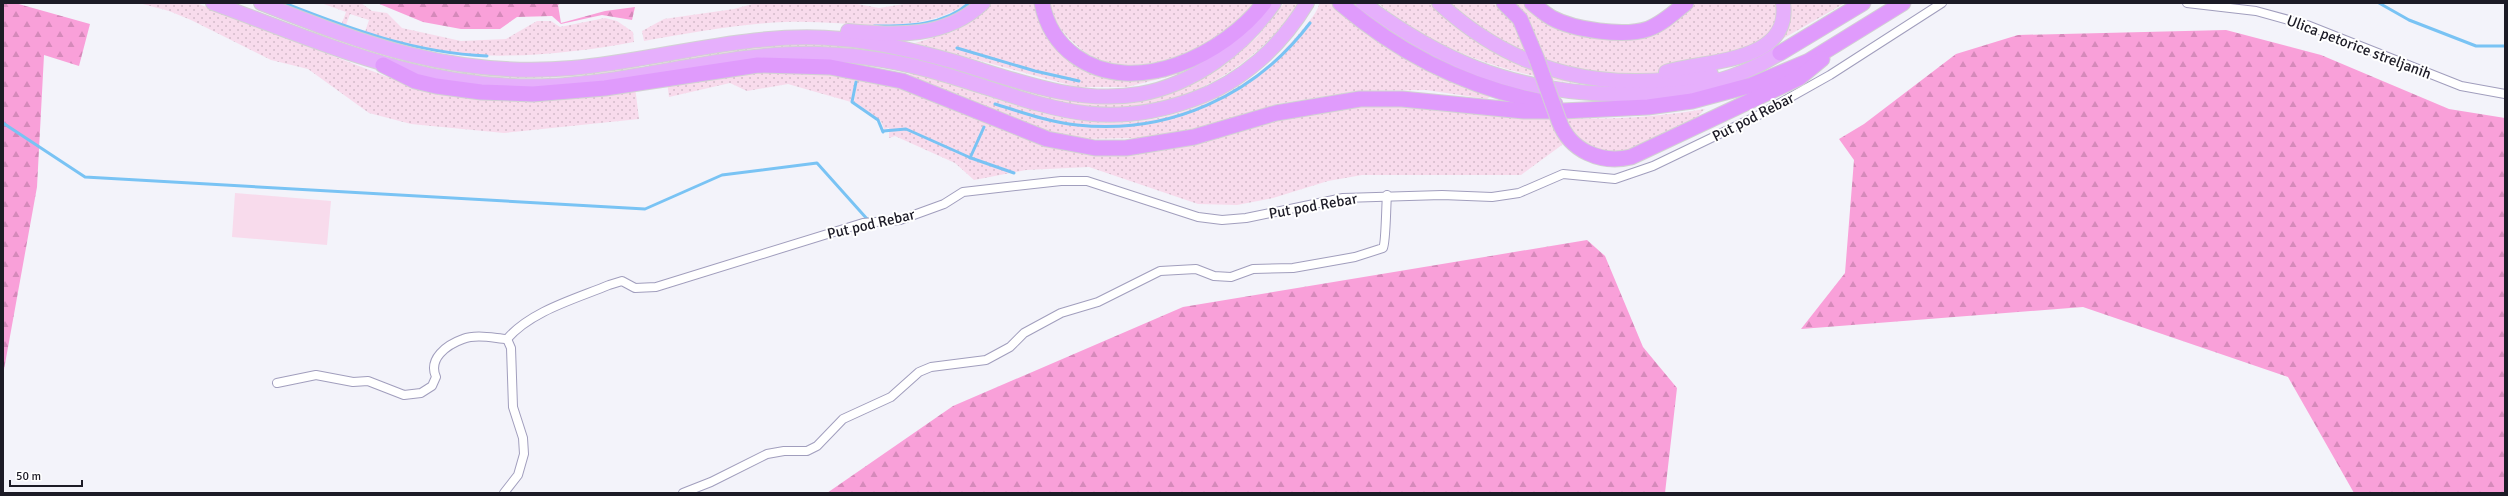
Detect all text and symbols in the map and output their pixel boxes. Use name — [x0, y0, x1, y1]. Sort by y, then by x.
street label: Ulica petorice streljanih — [2284, 11, 2434, 83]
street label: Put pod Rebar — [1709, 88, 1797, 145]
street label: Put pod Rebar — [1267, 189, 1359, 223]
street label: Put pod Rebar — [825, 205, 917, 243]
scale bar — [10, 462, 82, 488]
text: 50 m — [16, 469, 41, 484]

